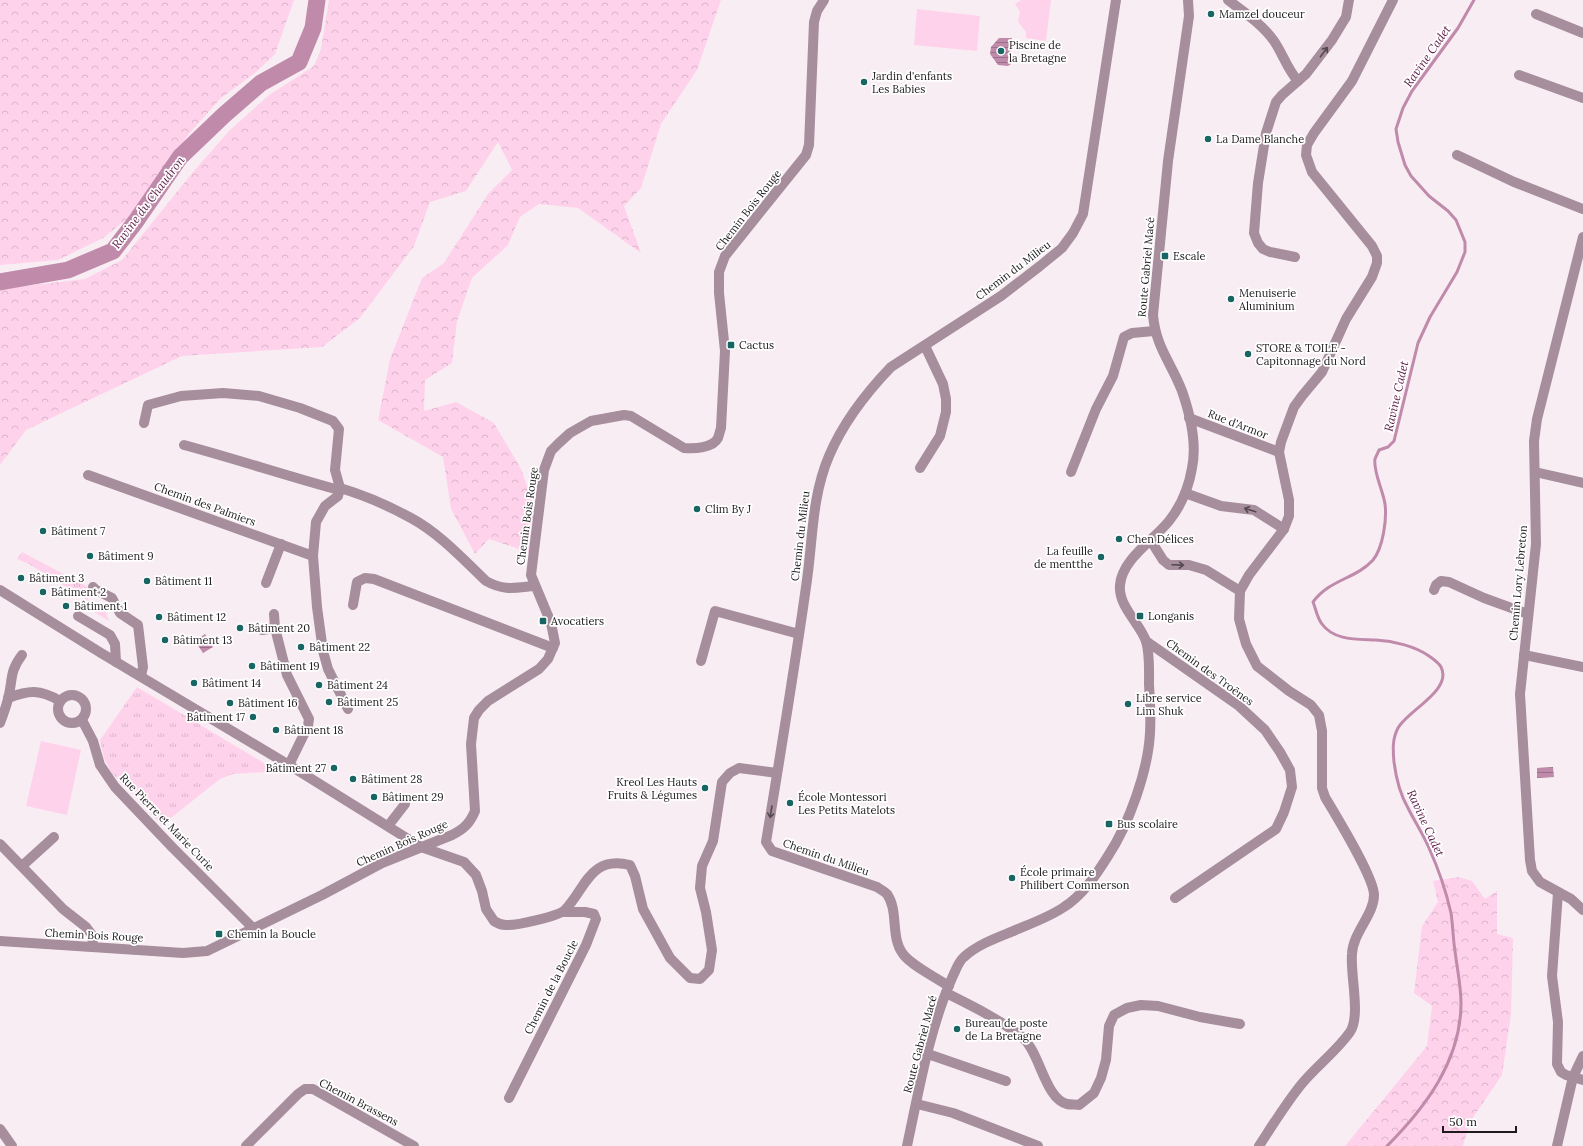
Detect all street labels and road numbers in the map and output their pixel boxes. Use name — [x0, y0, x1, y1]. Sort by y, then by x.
street label: Chemin Bois Rouge — [712, 167, 784, 253]
street label: Route Gabriel Macé — [1135, 216, 1157, 318]
street label: Chemin du Milieu — [973, 237, 1054, 303]
street label: Rue d'Armor — [1206, 406, 1270, 442]
street label: Chemin Bois Rouge — [513, 466, 541, 566]
street label: Chemin des Palmiers — [152, 479, 258, 529]
street label: Chemin du Milieu — [788, 490, 813, 582]
street label: Chemin Lory Lebreton — [1506, 524, 1530, 641]
street label: Chemin des Troënes — [1163, 635, 1257, 709]
street label: Rue Pierre et Marie Curie — [117, 770, 217, 874]
street label: Chemin Bois Rouge — [354, 816, 450, 870]
street label: Chemin du Milieu — [781, 836, 872, 879]
street label: Chemin Bois Rouge — [44, 925, 144, 945]
street label: Chemin de la Boucle — [521, 937, 581, 1037]
street label: Route Gabriel Macé — [900, 994, 940, 1094]
street label: Chemin Brassens — [317, 1075, 401, 1129]

